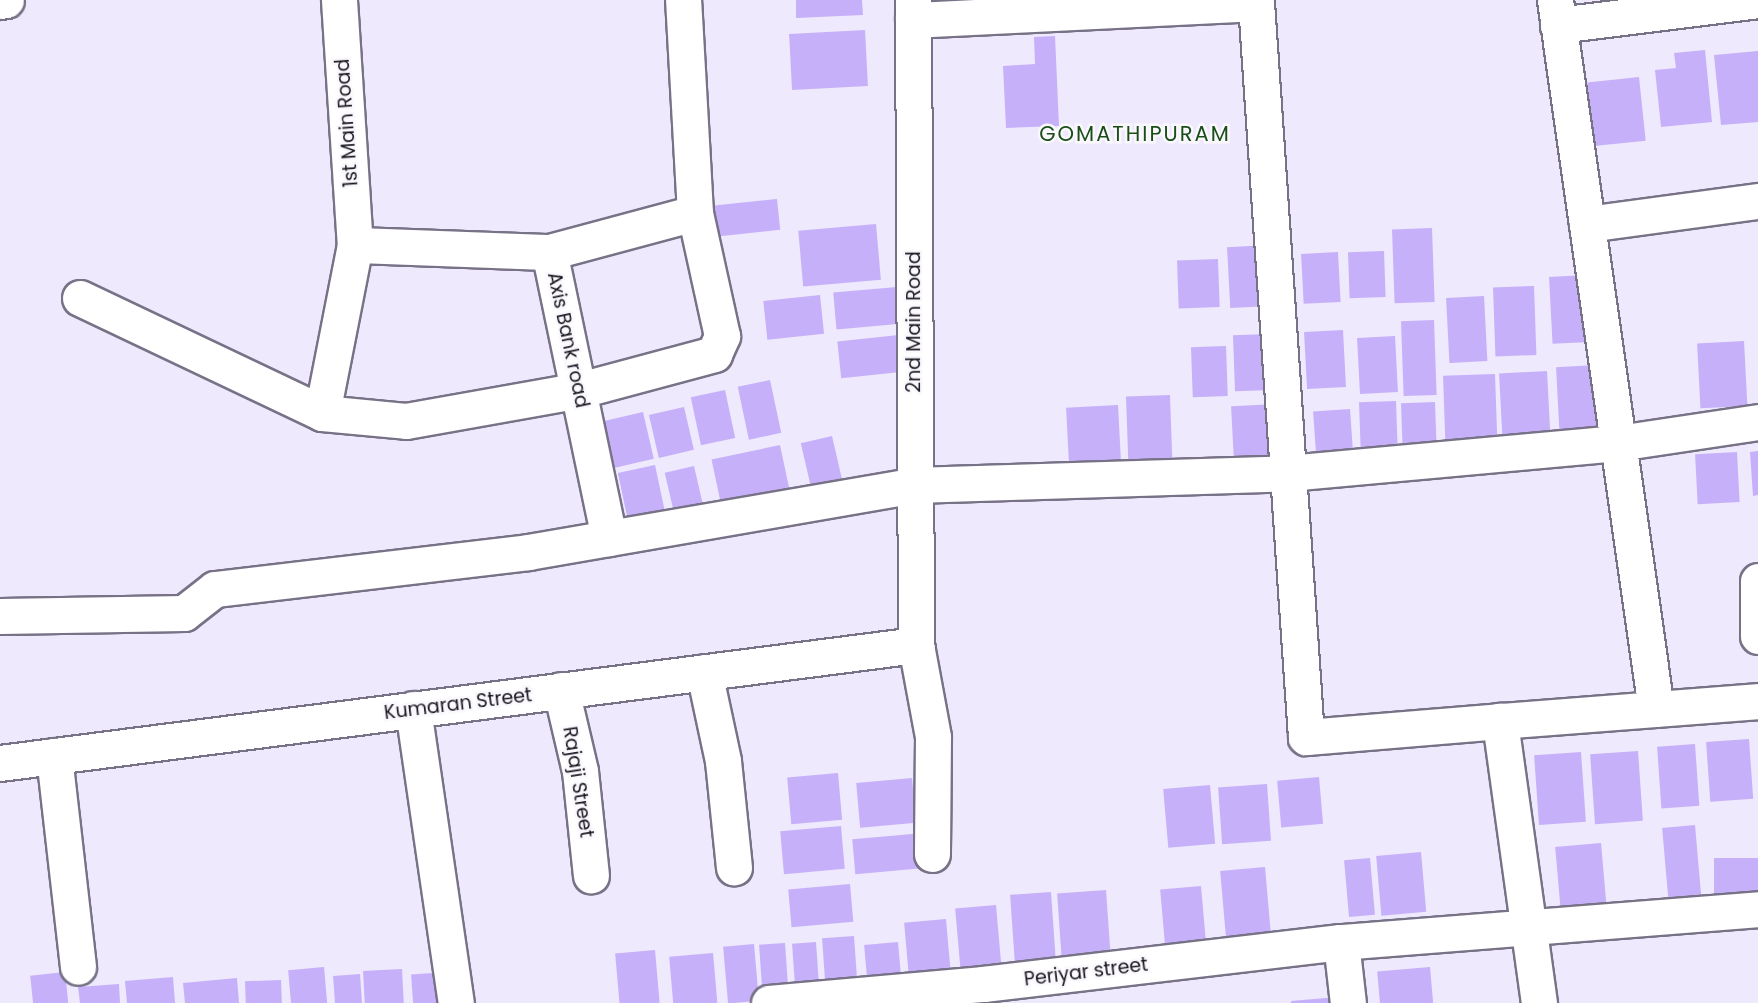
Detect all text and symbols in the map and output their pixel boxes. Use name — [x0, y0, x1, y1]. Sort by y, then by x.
street label: 1st Main Road — [331, 58, 363, 188]
district label: GOMATHIPURAM — [1041, 121, 1229, 147]
street label: 2nd Main Road — [903, 251, 925, 393]
street label: Axis Bank road — [543, 270, 593, 410]
street label: Kumaran Street — [383, 684, 533, 724]
street label: Rajaji Street — [558, 725, 598, 839]
street label: Periyar street — [1023, 953, 1149, 991]

